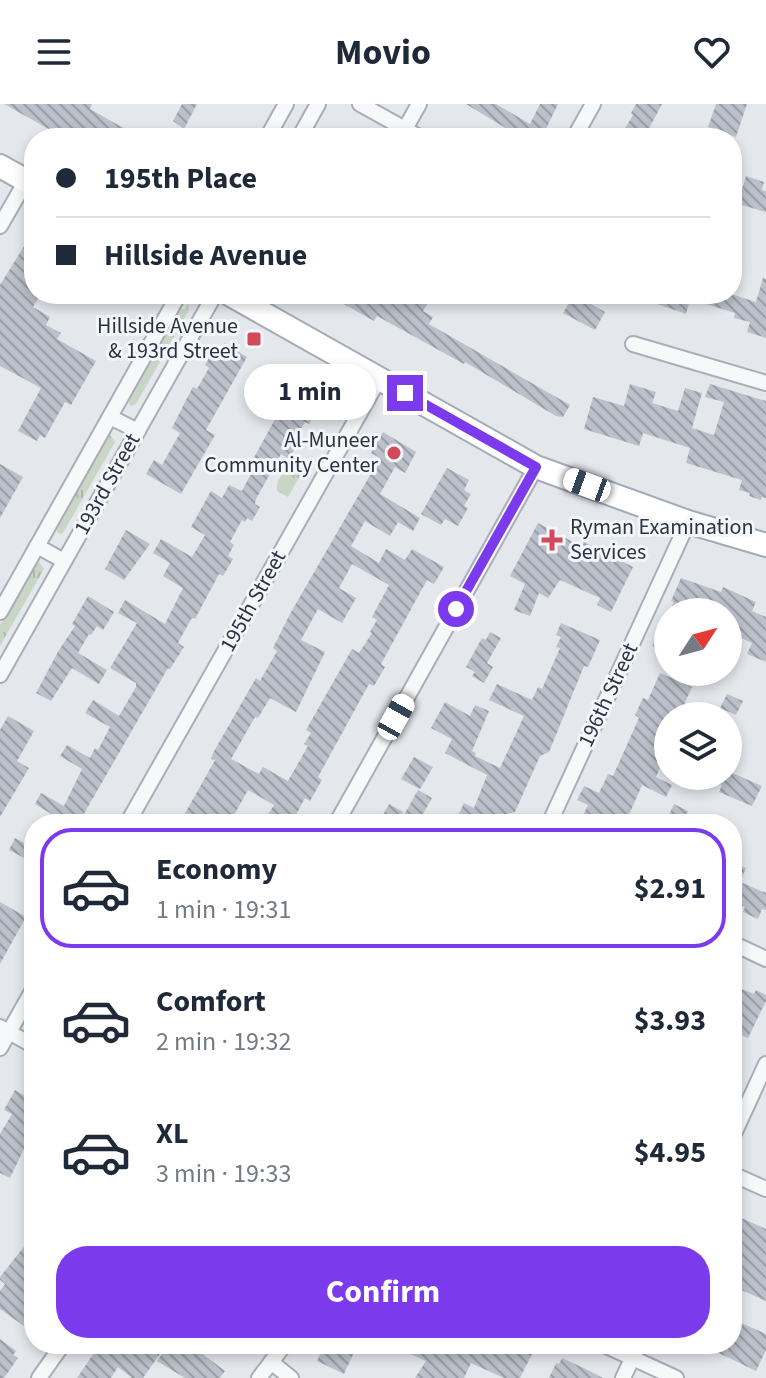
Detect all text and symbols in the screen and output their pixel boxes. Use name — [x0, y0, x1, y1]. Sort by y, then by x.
text: Movio — [335, 27, 431, 78]
icon: menu — [32, 30, 76, 74]
icon: heart — [690, 30, 734, 74]
text: 195th Place — [104, 157, 257, 200]
text: Hillside Avenue — [104, 234, 307, 277]
place label: Hillside Avenue & 193rd Street — [97, 310, 239, 367]
marker: Hillside Avenue & 193rd Street — [245, 330, 263, 348]
callout: 1 min — [245, 365, 377, 421]
text: 1 min — [278, 373, 342, 410]
route end — [387, 375, 423, 411]
place label: Al-Muneer Community Center — [204, 424, 378, 481]
street label: 193rd Street — [66, 427, 148, 541]
marker: Al-Muneer Community Center — [385, 444, 403, 462]
car — [560, 466, 614, 504]
place label: Ryman Examination Services — [570, 511, 753, 568]
marker: Ryman Examination Services — [541, 529, 563, 551]
street label: 195th Street — [212, 544, 294, 658]
route start — [438, 591, 474, 627]
north arrow — [654, 598, 742, 686]
map controls — [654, 598, 742, 790]
street label: 196th Street — [570, 637, 646, 752]
car — [374, 690, 418, 744]
button: layers — [654, 702, 742, 790]
text: Economy — [156, 848, 277, 891]
icon: car — [60, 852, 132, 924]
text: $2.91 — [634, 867, 706, 910]
text: 1 min · 19:31 — [156, 891, 291, 928]
text: Comfort — [156, 980, 266, 1023]
icon: car — [60, 984, 132, 1056]
text: $3.93 — [634, 999, 706, 1042]
text: 2 min · 19:32 — [156, 1023, 291, 1060]
text: XL — [156, 1112, 189, 1155]
icon: car — [60, 1116, 132, 1188]
text: $4.95 — [634, 1131, 706, 1174]
text: 3 min · 19:33 — [156, 1155, 291, 1192]
button: Confirm — [56, 1246, 710, 1338]

